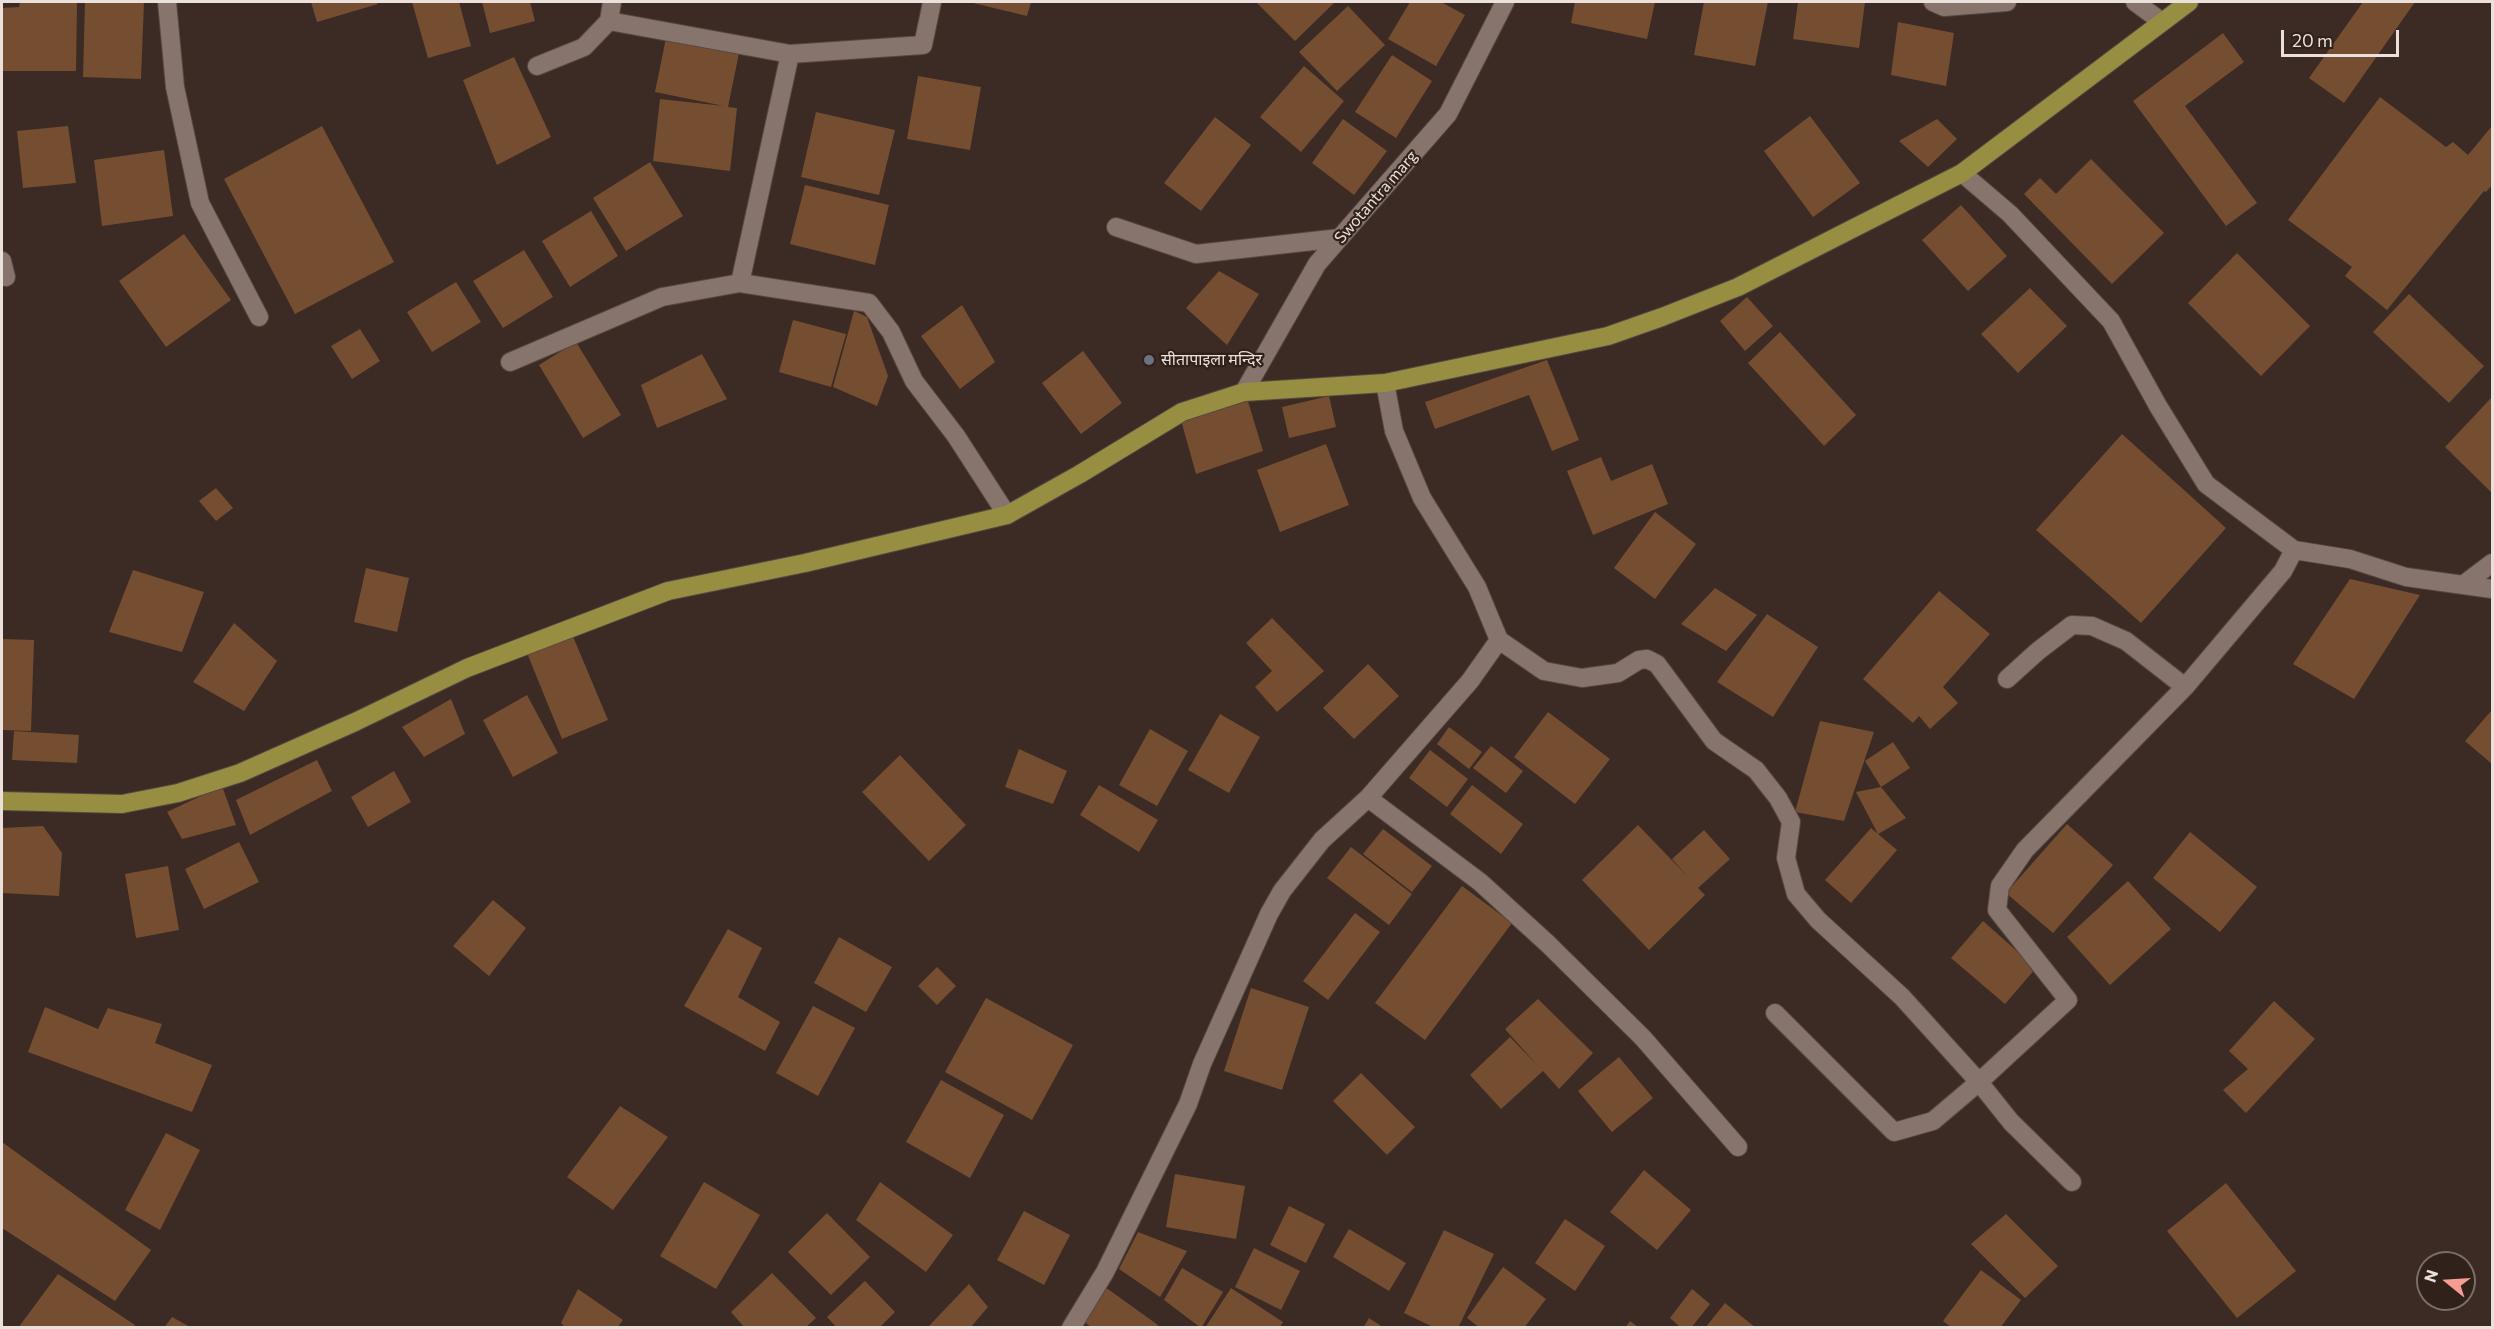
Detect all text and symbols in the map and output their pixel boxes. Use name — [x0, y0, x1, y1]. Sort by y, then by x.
scale bar — [2284, 18, 2402, 56]
text: 20 m — [2292, 29, 2333, 51]
street label: Swotantra marg — [1330, 147, 1422, 247]
place label: सीतापाइला मन्दिर — [1161, 350, 1262, 370]
marker: सीतापाइला मन्दिर — [1142, 353, 1156, 367]
north arrow — [2416, 1251, 2476, 1311]
text: N — [2419, 1267, 2441, 1285]

